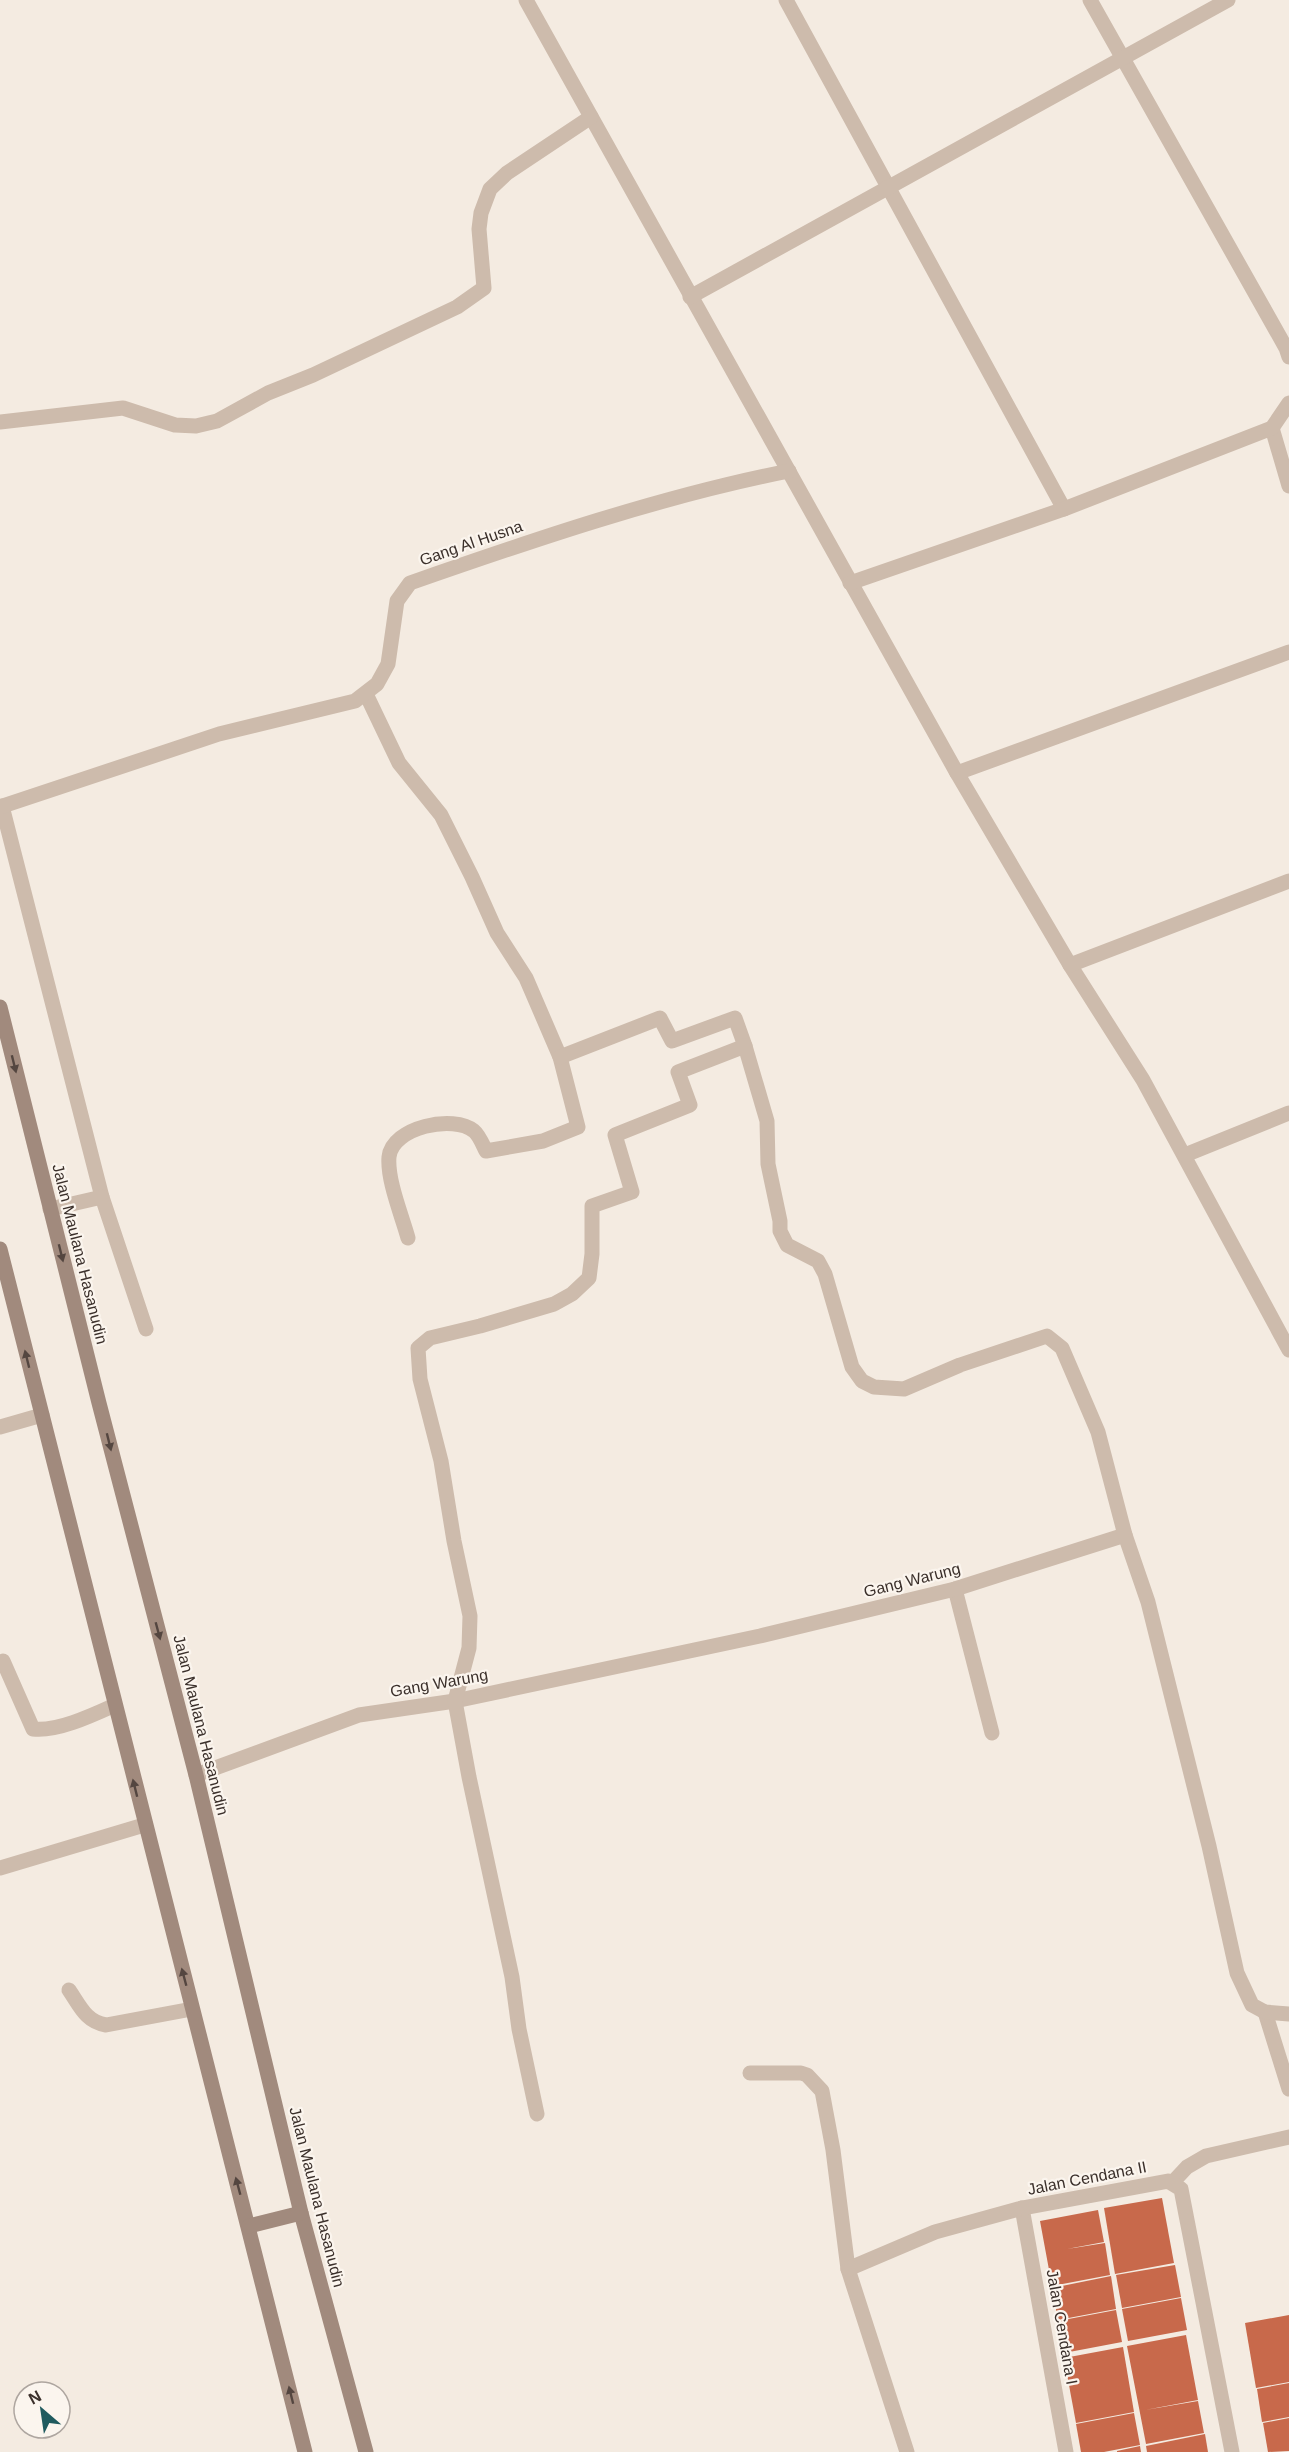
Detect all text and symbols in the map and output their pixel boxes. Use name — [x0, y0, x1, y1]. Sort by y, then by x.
street label: Gang Al Husna — [417, 517, 525, 569]
one-way arrow — [10, 1055, 19, 1073]
street label: Jalan Maulana Hasanudin — [49, 1162, 111, 1346]
one-way arrow — [57, 1244, 66, 1262]
one-way arrow — [22, 1349, 32, 1368]
one-way arrow — [105, 1433, 114, 1451]
street label: Gang Warung — [862, 1560, 962, 1600]
one-way arrow — [154, 1622, 163, 1640]
street label: Jalan Maulana Hasanudin — [170, 1633, 232, 1817]
street label: Gang Warung — [389, 1666, 489, 1700]
one-way arrow — [130, 1779, 140, 1797]
one-way arrow — [179, 1967, 188, 1985]
street label: Jalan Maulana Hasanudin — [286, 2105, 348, 2289]
street label: Jalan Cendana II — [1026, 2158, 1148, 2198]
one-way arrow — [233, 2177, 243, 2195]
street label: Jalan Cendana I — [1044, 2268, 1080, 2386]
north arrow — [12, 2380, 72, 2440]
one-way arrow — [285, 2386, 295, 2404]
text: N — [26, 2387, 44, 2408]

